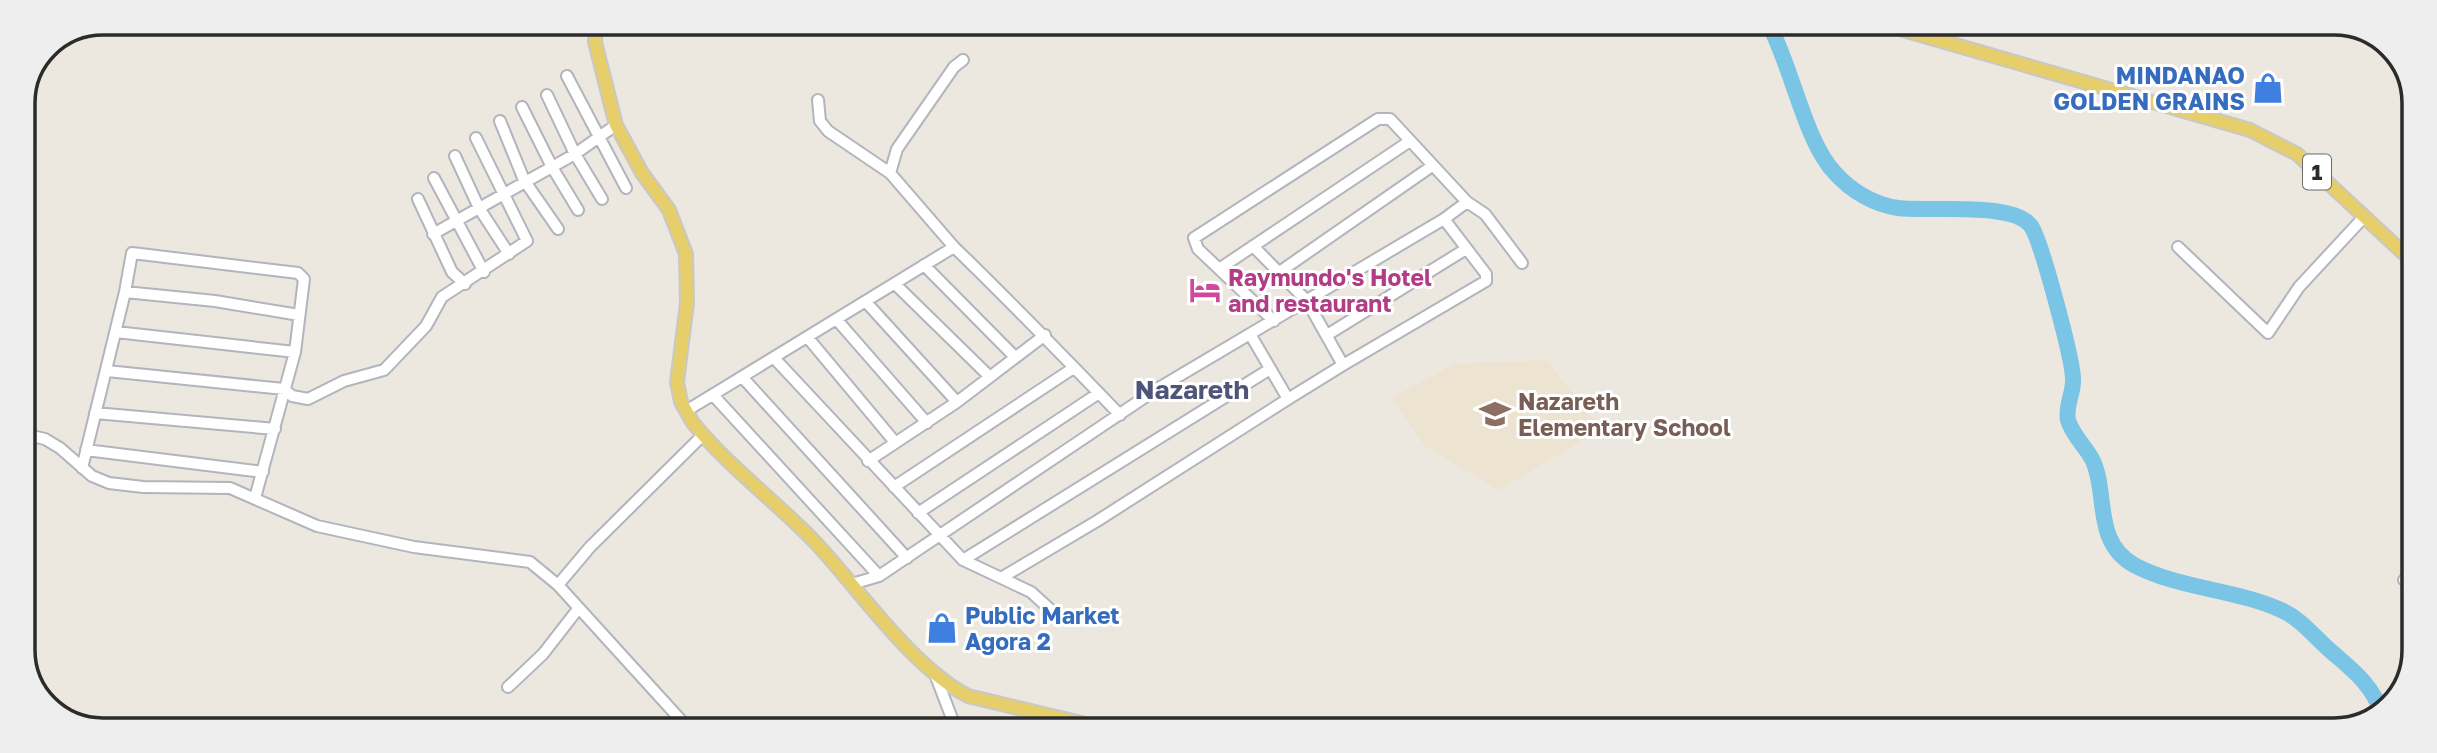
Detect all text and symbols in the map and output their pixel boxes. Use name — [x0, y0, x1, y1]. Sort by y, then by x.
place label: MINDANAO GOLDEN GRAINS — [2053, 61, 2245, 115]
shop icon: MINDANAO GOLDEN GRAINS — [2251, 71, 2285, 105]
road number: 1 — [2303, 154, 2331, 190]
place label: Raymundo's Hotel and restaurant — [1228, 263, 1432, 317]
hotel icon: Raymundo's Hotel and restaurant — [1188, 273, 1222, 307]
district label: Nazareth — [1135, 374, 1249, 405]
place label: Nazareth Elementary School — [1518, 387, 1731, 441]
school or university icon: Nazareth Elementary School — [1478, 397, 1512, 431]
place label: Public Market Agora 2 — [965, 601, 1120, 655]
shop icon: Public Market Agora 2 — [925, 611, 959, 645]

